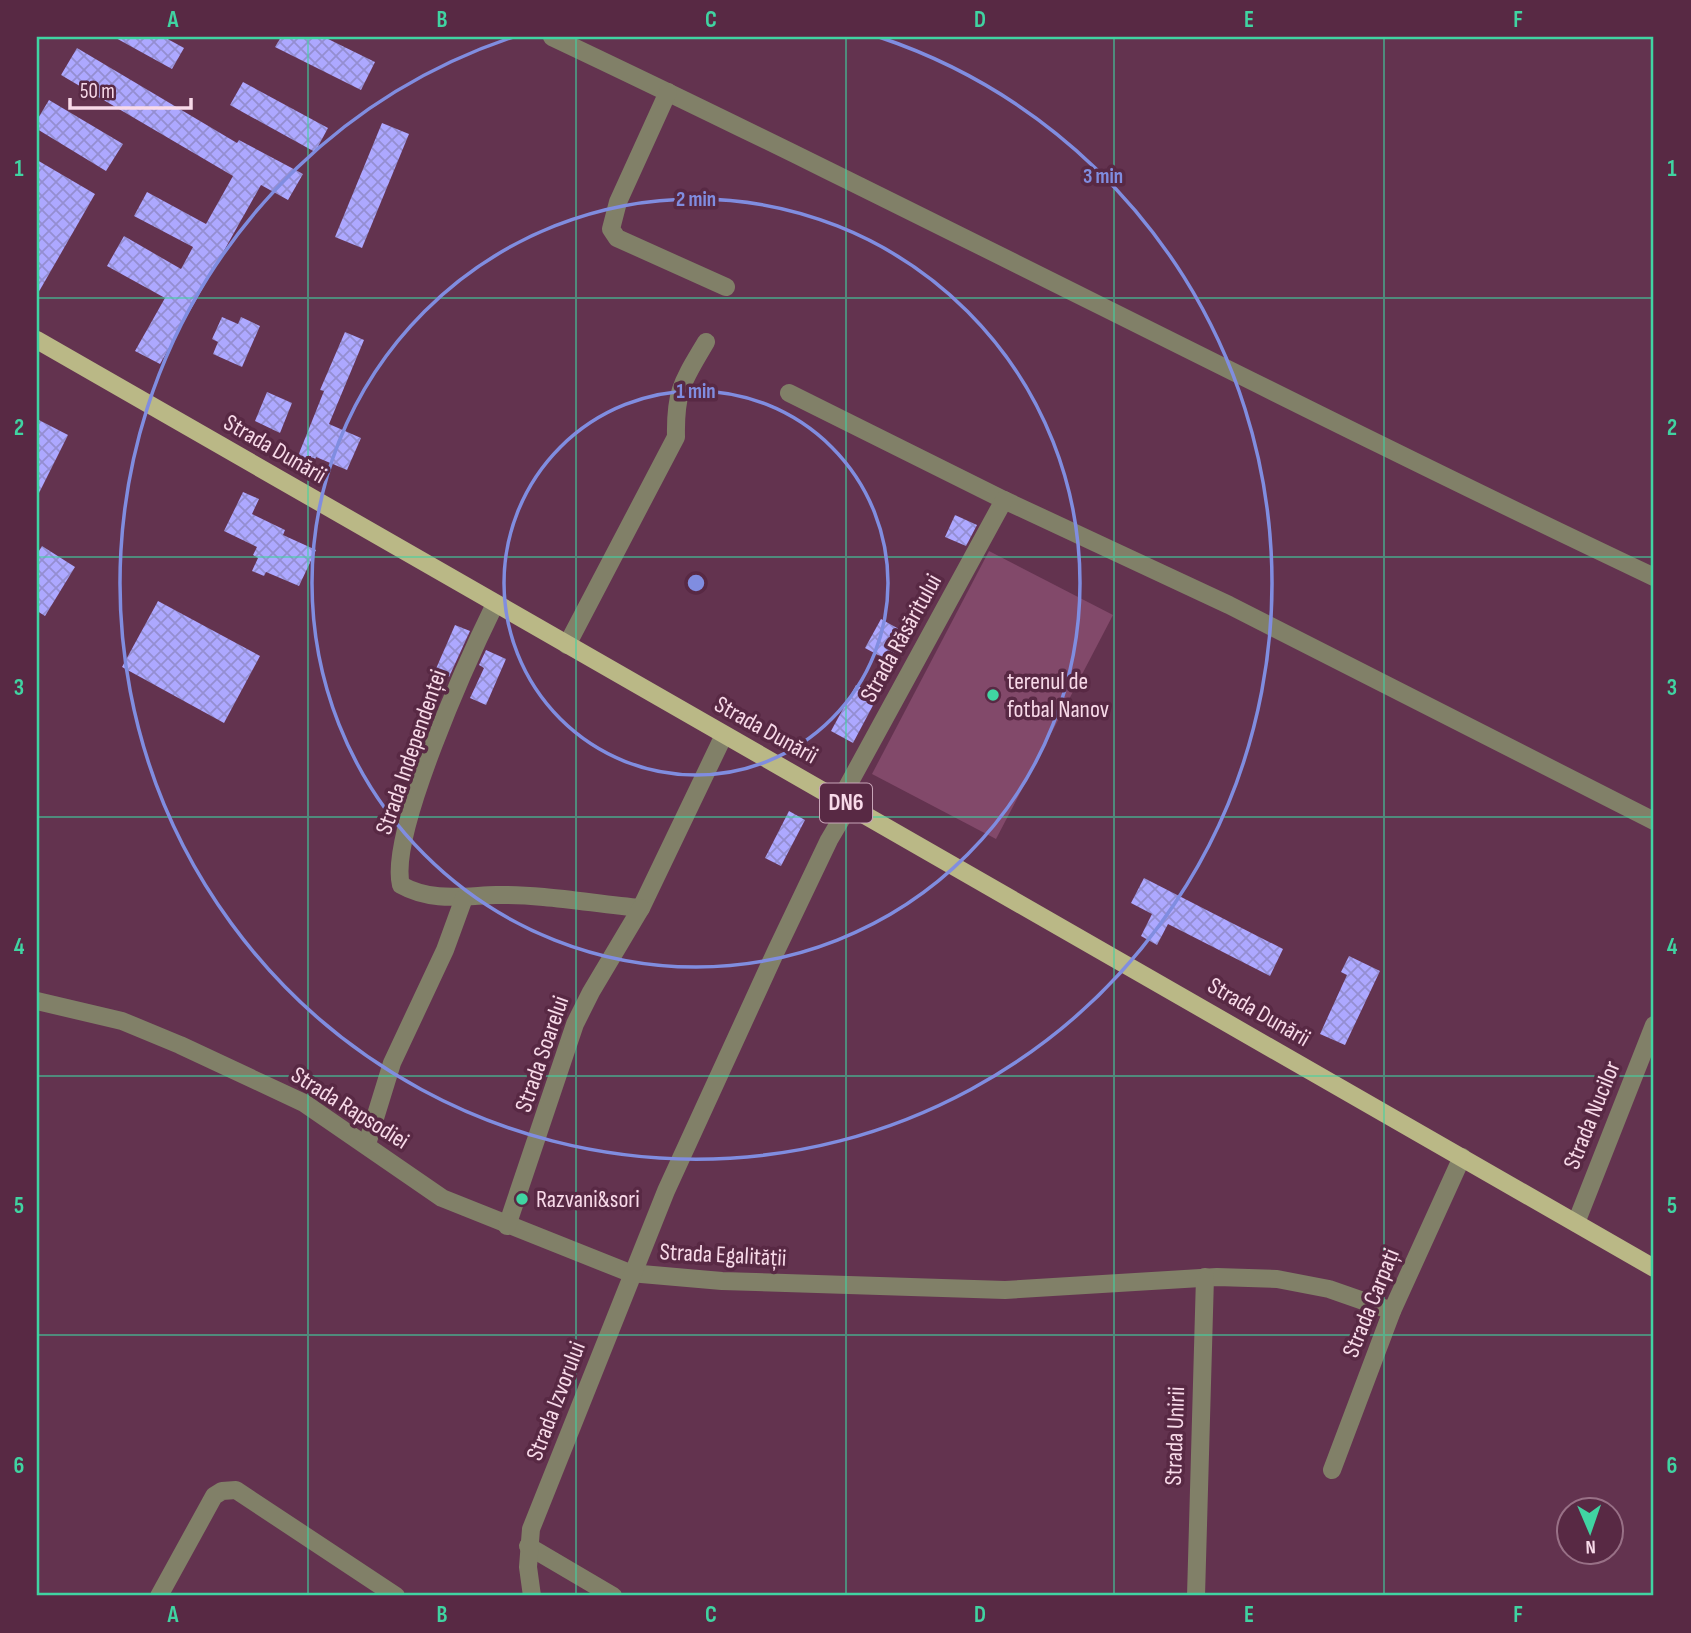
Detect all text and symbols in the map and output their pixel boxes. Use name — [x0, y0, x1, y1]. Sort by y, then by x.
text: A — [167, 6, 180, 34]
text: B — [437, 6, 448, 34]
text: C — [705, 6, 717, 34]
text: D — [974, 6, 986, 34]
text: E — [1244, 6, 1254, 34]
text: F — [1513, 6, 1523, 34]
scale bar — [70, 66, 191, 110]
text: 50 m — [80, 79, 115, 104]
text: 1 — [14, 155, 24, 183]
text: 1 — [1667, 155, 1677, 183]
text: 3 min — [1083, 164, 1123, 189]
text: 2 min — [676, 187, 716, 212]
text: 1 min — [676, 379, 716, 404]
street label: Strada Dunării — [219, 408, 331, 490]
text: 2 — [14, 414, 24, 442]
text: 2 — [1667, 414, 1677, 442]
street label: Strada Răsăritului — [854, 569, 948, 707]
centre of rings — [684, 571, 708, 595]
street label: Strada Independenței — [369, 666, 453, 838]
place label: terenul de fotbal Nanov — [1007, 667, 1109, 724]
text: 3 — [14, 674, 24, 702]
text: 3 — [1667, 674, 1677, 702]
marker: terenul de fotbal Nanov — [985, 687, 1001, 703]
street label: Strada Dunării — [709, 690, 823, 770]
road number: DN6 — [820, 783, 872, 822]
text: 4 — [14, 933, 25, 961]
text: 4 — [1667, 933, 1678, 961]
street label: Strada Dunării — [1203, 971, 1315, 1053]
street label: Strada Soarelui — [509, 992, 575, 1116]
street label: Strada Nucilor — [1557, 1057, 1627, 1173]
street label: Strada Rapsodiei — [286, 1060, 414, 1156]
place label: Razvani&sori — [536, 1185, 640, 1214]
marker: Razvani&sori — [514, 1191, 530, 1207]
text: 5 — [14, 1192, 24, 1220]
text: 5 — [1667, 1192, 1677, 1220]
street label: Strada Egalității — [659, 1237, 787, 1273]
street label: Strada Carpați — [1336, 1244, 1406, 1362]
street label: Strada Izvorului — [520, 1337, 592, 1465]
street label: Strada Unirii — [1159, 1386, 1191, 1486]
text: 6 — [14, 1452, 24, 1480]
text: 6 — [1667, 1452, 1677, 1480]
north arrow — [1554, 1496, 1624, 1566]
text: N — [1585, 1535, 1596, 1558]
text: A — [167, 1601, 180, 1629]
text: B — [437, 1601, 448, 1629]
text: C — [705, 1601, 717, 1629]
text: D — [974, 1601, 986, 1629]
text: E — [1244, 1601, 1254, 1629]
text: F — [1513, 1601, 1523, 1629]

